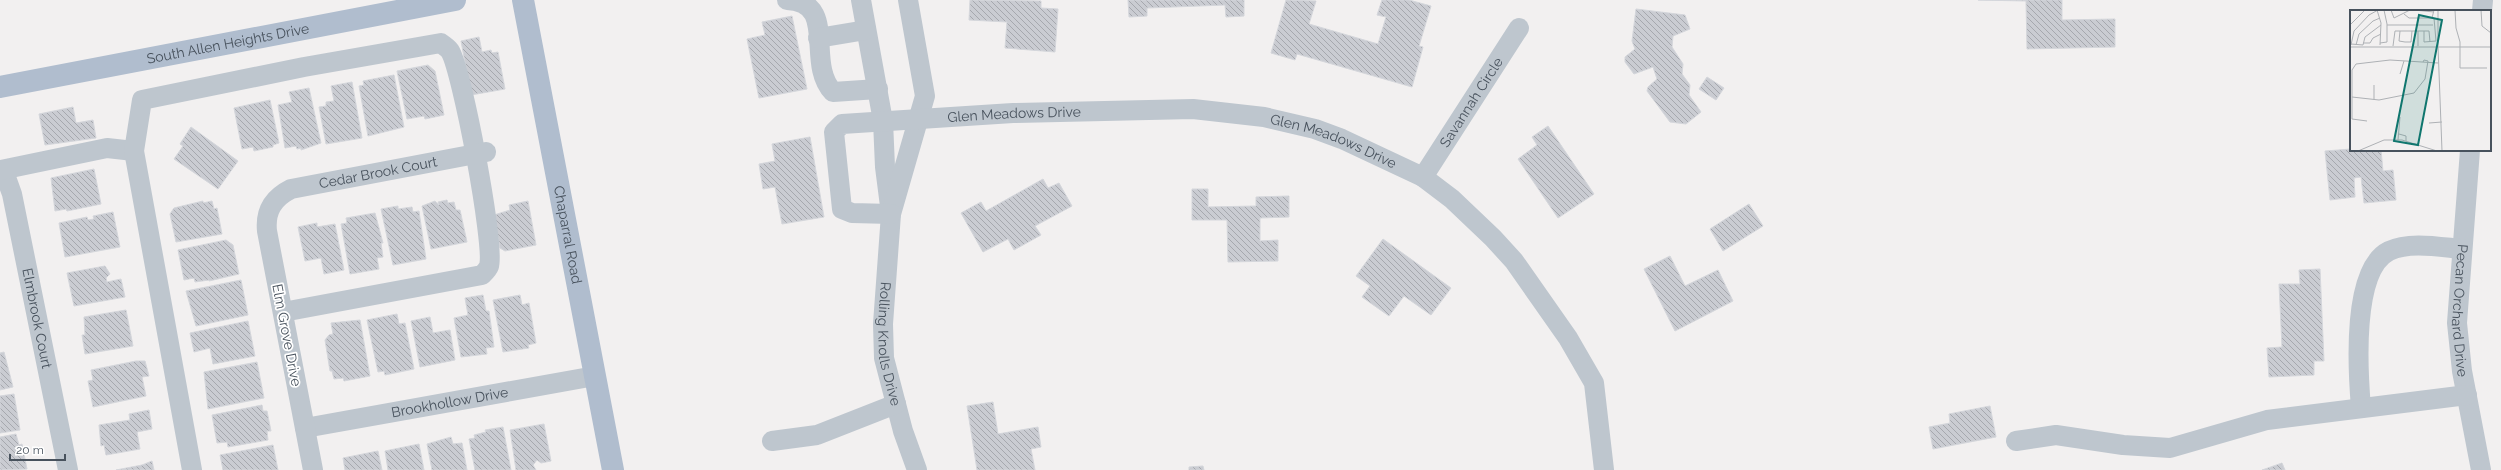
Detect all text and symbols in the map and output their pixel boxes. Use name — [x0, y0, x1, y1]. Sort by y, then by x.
inset map — [2350, 10, 2491, 151]
street label: South Allen Heights Drive — [145, 20, 310, 67]
street label: Savannah Circle — [1436, 54, 1506, 150]
street label: Glen Meadows Drive — [947, 103, 1081, 125]
street label: Glen Meadows Drive — [1269, 111, 1399, 171]
street label: Cedar Brook Court — [318, 153, 439, 192]
street label: Chaparral Road — [551, 184, 585, 285]
street label: Pecan Orchard Drive — [2449, 244, 2471, 378]
street label: Elmbrook Court — [19, 267, 55, 370]
street label: Rolling Knolls Drive — [875, 281, 904, 407]
street label: Elm Grove Drive — [269, 282, 305, 388]
street label: Brookhollow Drive — [390, 384, 509, 420]
scale bar — [10, 436, 65, 462]
text: 20 m — [16, 443, 44, 457]

